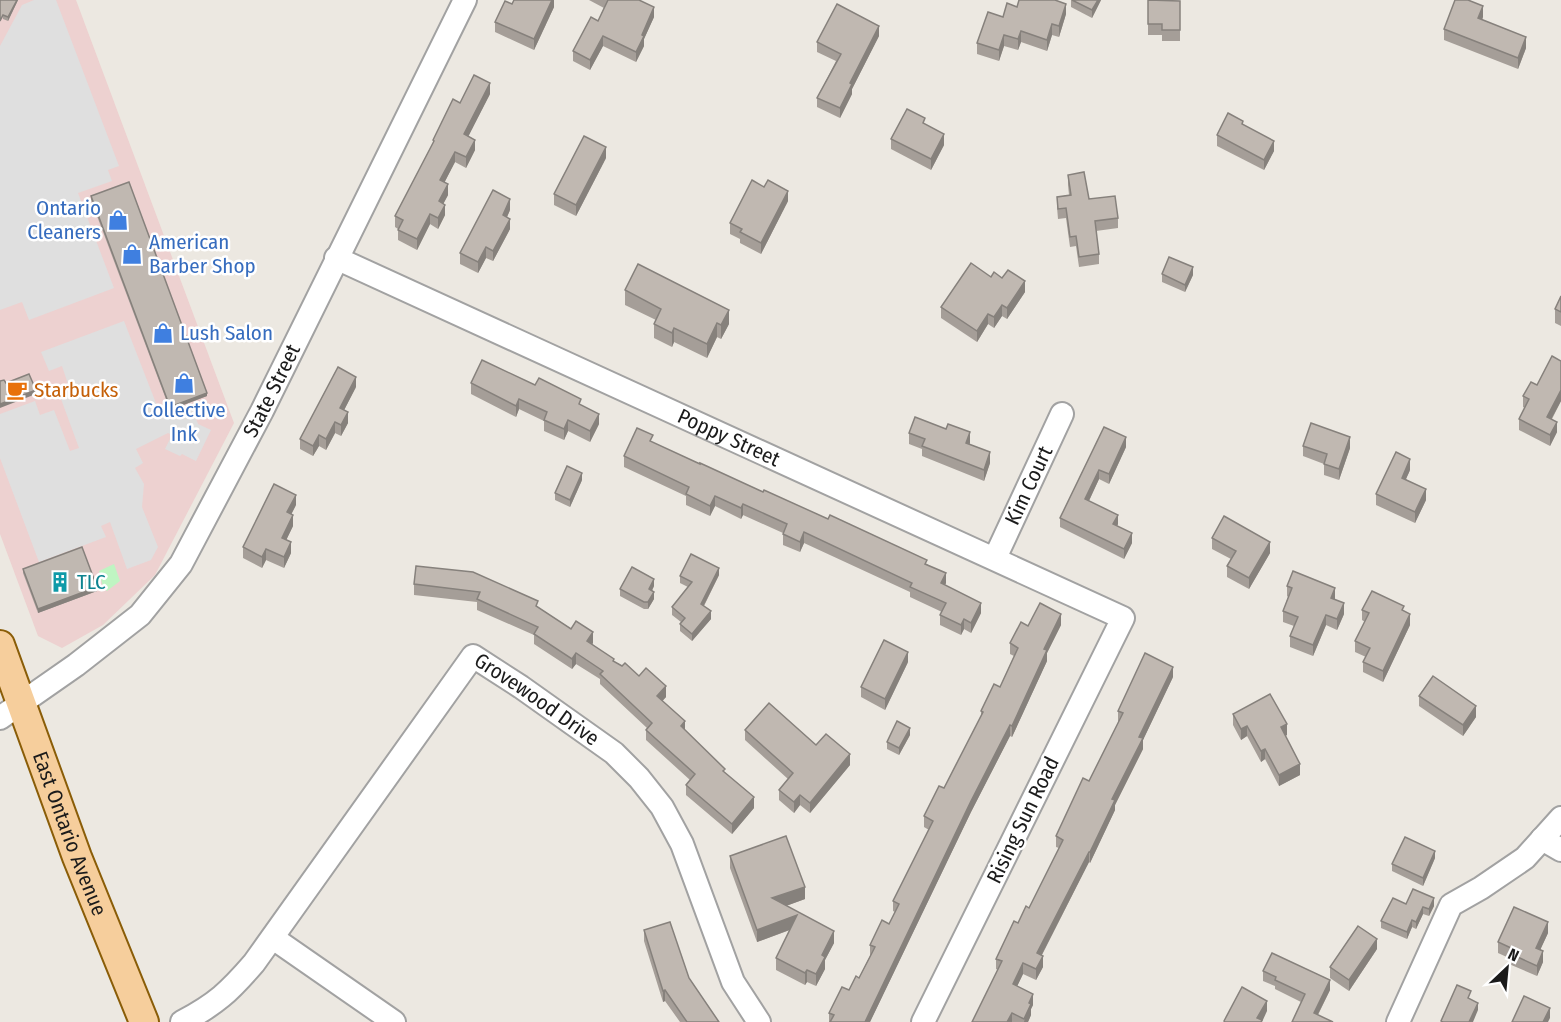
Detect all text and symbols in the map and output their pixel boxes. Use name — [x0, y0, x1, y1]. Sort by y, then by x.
place label: Ontario Cleaners — [27, 195, 101, 245]
shop icon: Ontario Cleaners — [106, 208, 130, 232]
place label: American Barber Shop — [149, 229, 256, 279]
shop icon: American Barber Shop — [120, 242, 144, 266]
place label: Lush Salon — [180, 320, 273, 346]
shop icon: Lush Salon — [151, 321, 175, 345]
street label: State Street — [237, 340, 306, 442]
shop icon: Collective Ink — [172, 371, 196, 395]
place label: Starbucks — [34, 377, 119, 403]
cafe icon: Starbucks — [5, 378, 29, 402]
place label: Collective Ink — [142, 397, 226, 447]
street label: Poppy Street — [674, 403, 784, 472]
street label: Kim Court — [999, 442, 1058, 529]
place label: TLC — [77, 569, 106, 595]
building icon: TLC — [48, 570, 72, 594]
street label: Grovewood Drive — [469, 647, 604, 751]
street label: East Ontario Avenue — [27, 748, 112, 920]
street label: Rising Sun Road — [981, 752, 1065, 888]
north arrow — [1477, 938, 1537, 998]
text: N — [1505, 944, 1522, 966]

